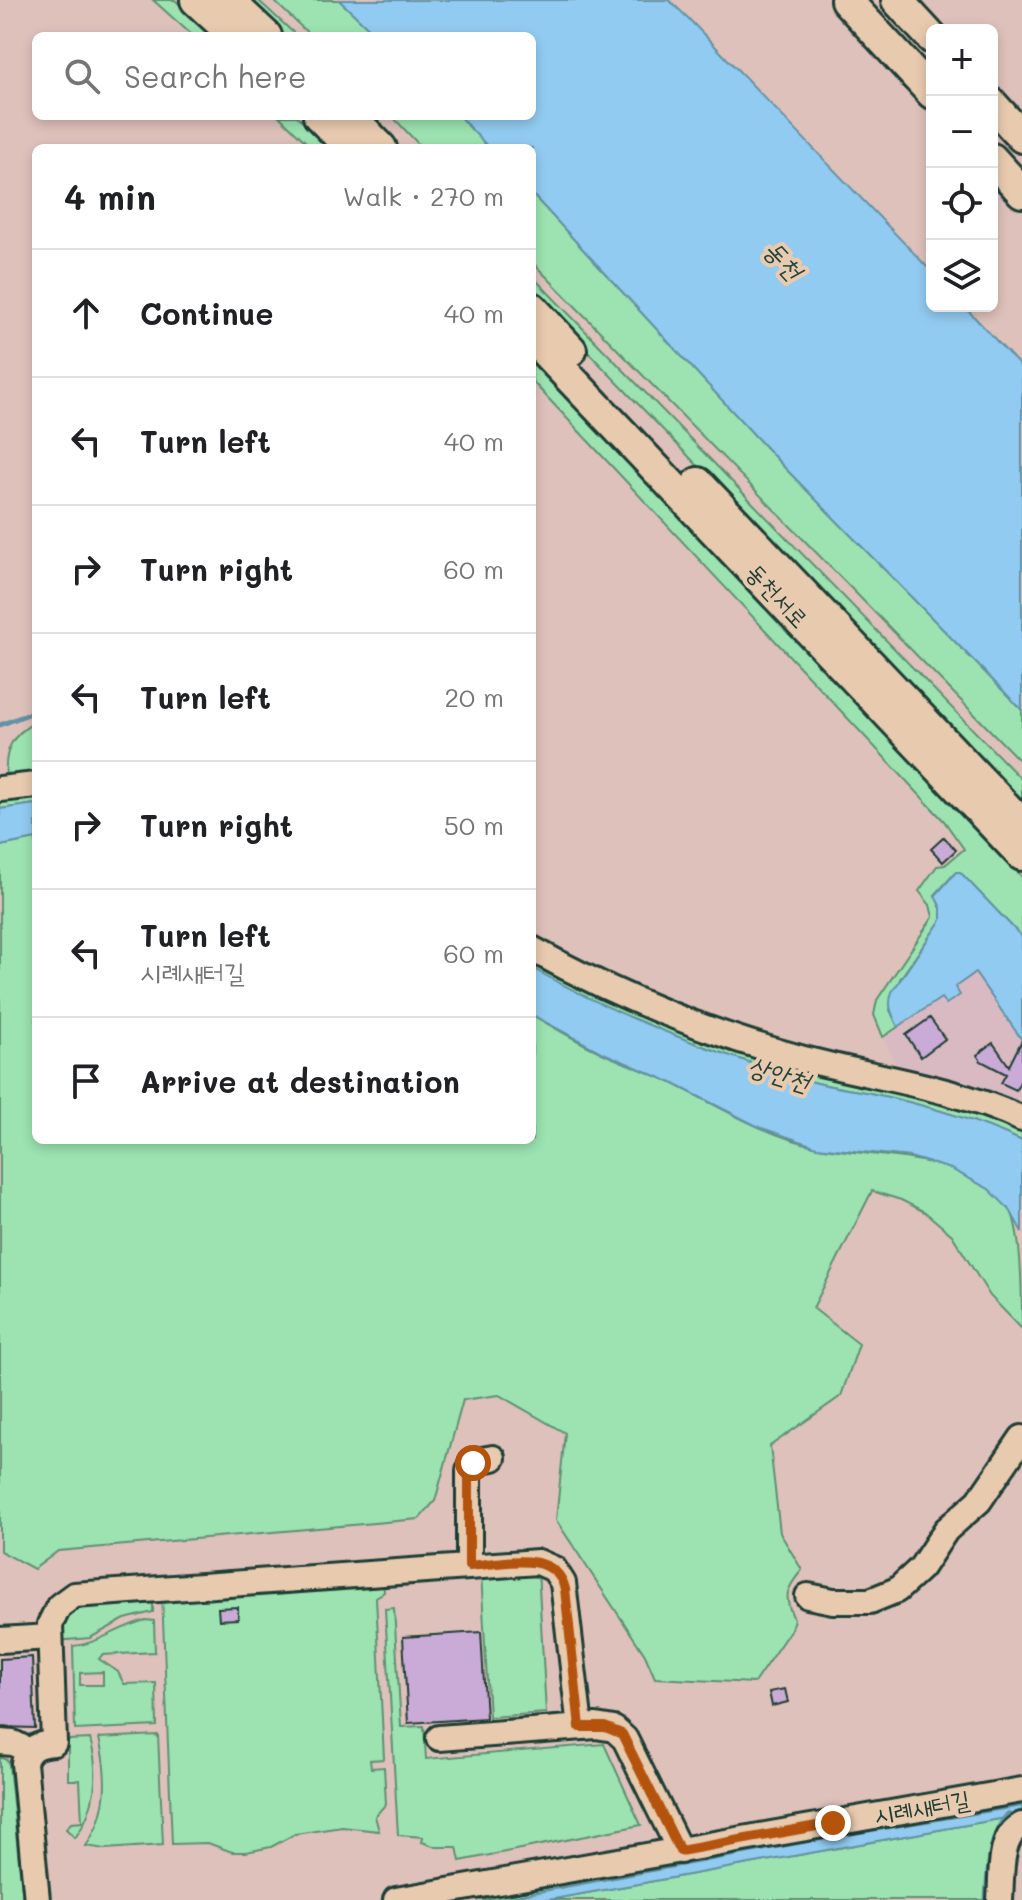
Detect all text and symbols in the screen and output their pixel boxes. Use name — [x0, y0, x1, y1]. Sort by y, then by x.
map controls — [926, 24, 998, 312]
button: + — [926, 24, 998, 96]
search box — [32, 32, 536, 120]
icon: search — [60, 54, 104, 98]
text: Search here — [124, 56, 307, 96]
button: − — [926, 96, 998, 168]
button: locate — [926, 168, 998, 240]
text: 4 min — [64, 174, 156, 219]
text: Walk · 270 m — [343, 179, 504, 213]
water label: 동천 — [757, 232, 813, 288]
button: layers — [926, 240, 998, 312]
icon: ahead — [64, 291, 108, 335]
text: Continue — [140, 293, 273, 333]
text: 40 m — [444, 296, 504, 330]
icon: left — [64, 419, 108, 463]
text: Turn left — [140, 421, 271, 461]
text: 40 m — [444, 424, 504, 458]
icon: right — [64, 547, 108, 591]
text: Turn right — [140, 549, 293, 589]
text: 60 m — [443, 552, 504, 586]
street label: 동천서로 — [740, 556, 816, 634]
icon: left — [64, 675, 108, 719]
text: Turn left — [140, 677, 271, 717]
text: 20 m — [444, 680, 504, 714]
icon: right — [64, 803, 108, 847]
text: Turn right — [140, 805, 293, 845]
text: 50 m — [444, 808, 504, 842]
text: Turn left — [140, 915, 271, 955]
icon: left — [64, 931, 108, 975]
text: 60 m — [443, 936, 504, 970]
text: 시례새터길 — [140, 955, 245, 989]
water label: 상안천 — [744, 1048, 817, 1099]
icon: arrive — [64, 1059, 108, 1103]
text: Arrive at destination — [140, 1061, 460, 1101]
route start — [455, 1445, 491, 1481]
street label: 시례새터길 — [872, 1783, 972, 1830]
route end — [815, 1805, 851, 1841]

